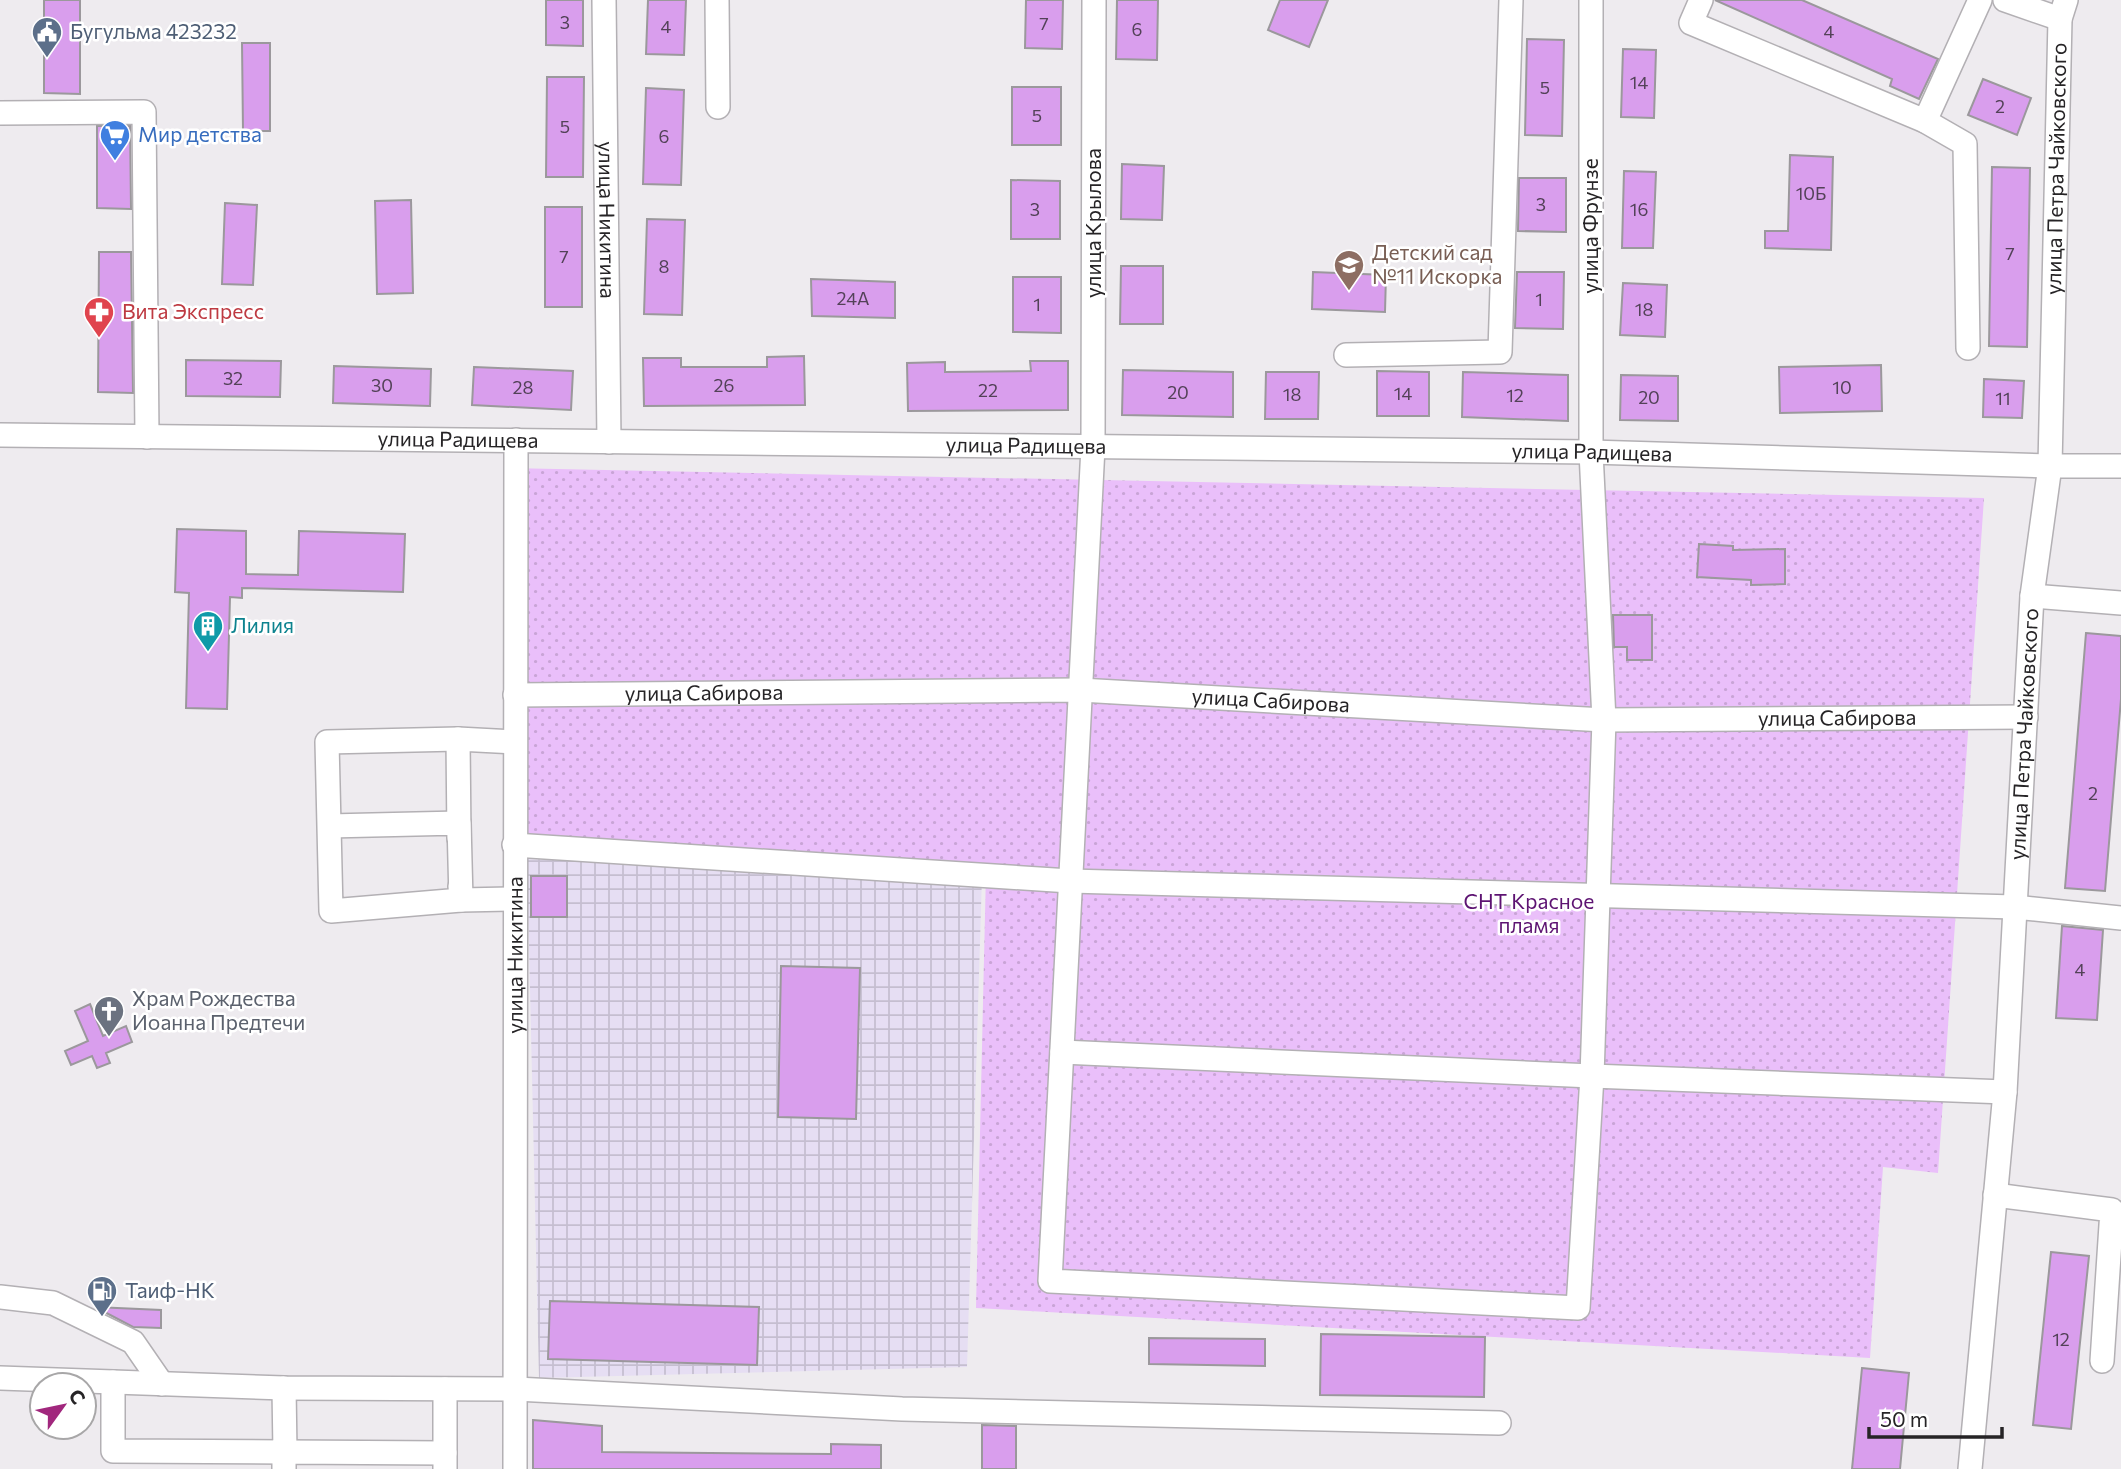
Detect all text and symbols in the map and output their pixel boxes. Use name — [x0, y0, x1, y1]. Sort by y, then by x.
house number: 3 — [560, 11, 570, 33]
house number: 7 — [1039, 12, 1049, 34]
public building icon: Бугульма 423232 — [30, 15, 64, 59]
house number: 4 — [661, 15, 672, 37]
place label: Бугульма 423232 — [70, 18, 237, 43]
house number: 6 — [1132, 18, 1142, 40]
house number: 4 — [1824, 20, 1835, 42]
street label: улица Петра Чайковского — [2040, 42, 2070, 295]
house number: 14 — [1630, 71, 1648, 93]
house number: 5 — [1540, 76, 1550, 98]
house number: 2 — [1995, 95, 2005, 117]
house number: 5 — [1032, 104, 1042, 126]
house number: 5 — [560, 115, 570, 137]
supermarket icon: Мир детства — [98, 118, 132, 162]
place label: Мир детства — [138, 121, 262, 146]
house number: 6 — [659, 125, 669, 147]
street label: улица Никитина — [595, 141, 621, 299]
street label: улица Крылова — [1080, 148, 1105, 298]
street label: улица Фрунзе — [1577, 158, 1602, 294]
house number: 10Б — [1796, 182, 1826, 204]
house number: 3 — [1536, 193, 1546, 215]
house number: 3 — [1030, 198, 1040, 220]
house number: 16 — [1630, 198, 1648, 220]
place label: Детский сад №11 Искорка — [1372, 239, 1503, 288]
house number: 7 — [2005, 242, 2015, 264]
house number: 7 — [559, 245, 569, 267]
school or university icon: Детский сад №11 Искорка — [1332, 248, 1366, 292]
house number: 8 — [659, 255, 670, 277]
house number: 24А — [837, 287, 869, 309]
house number: 1 — [1535, 288, 1543, 310]
house number: 1 — [1033, 293, 1041, 315]
pharmacy icon: Вита Экспресс — [82, 295, 116, 339]
place label: Вита Экспресс — [122, 298, 264, 323]
house number: 18 — [1635, 298, 1653, 320]
house number: 32 — [223, 367, 243, 389]
house number: 30 — [371, 374, 393, 396]
house number: 26 — [714, 374, 734, 396]
house number: 28 — [513, 376, 534, 398]
house number: 10 — [1832, 376, 1852, 398]
house number: 22 — [978, 379, 998, 401]
house number: 20 — [1167, 381, 1189, 403]
house number: 14 — [1394, 382, 1412, 404]
house number: 18 — [1283, 383, 1301, 405]
house number: 12 — [1506, 384, 1524, 406]
house number: 20 — [1638, 386, 1660, 408]
house number: 11 — [1995, 387, 2011, 409]
street label: улица Радищева — [377, 425, 539, 452]
street label: улица Радищева — [945, 431, 1106, 458]
street label: улица Радищева — [1511, 437, 1673, 465]
street label: улица Петра Чайковского — [2004, 607, 2042, 861]
building icon: Лилия — [191, 609, 225, 653]
place label: Лилия — [231, 612, 294, 637]
street label: улица Сабирова — [625, 679, 783, 705]
street label: улица Сабирова — [1191, 682, 1351, 716]
street label: улица Сабирова — [1758, 704, 1916, 730]
house number: 2 — [2088, 782, 2098, 804]
street label: улица Никитина — [501, 876, 527, 1034]
park label: СНТ Красное пламя — [1464, 888, 1594, 937]
house number: 4 — [2075, 958, 2086, 980]
place label: Храм Рождества Иоанна Предтечи — [132, 985, 305, 1034]
church icon: Храм Рождества Иоанна Предтечи — [92, 994, 126, 1038]
fuel station icon: Таиф-НК — [85, 1274, 119, 1318]
place label: Таиф-НК — [125, 1277, 215, 1302]
house number: 12 — [2052, 1328, 2070, 1350]
north arrow — [28, 1371, 98, 1441]
text: С — [64, 1385, 91, 1408]
scale bar — [1869, 1396, 2002, 1440]
text: 50 m — [1880, 1406, 1928, 1431]

